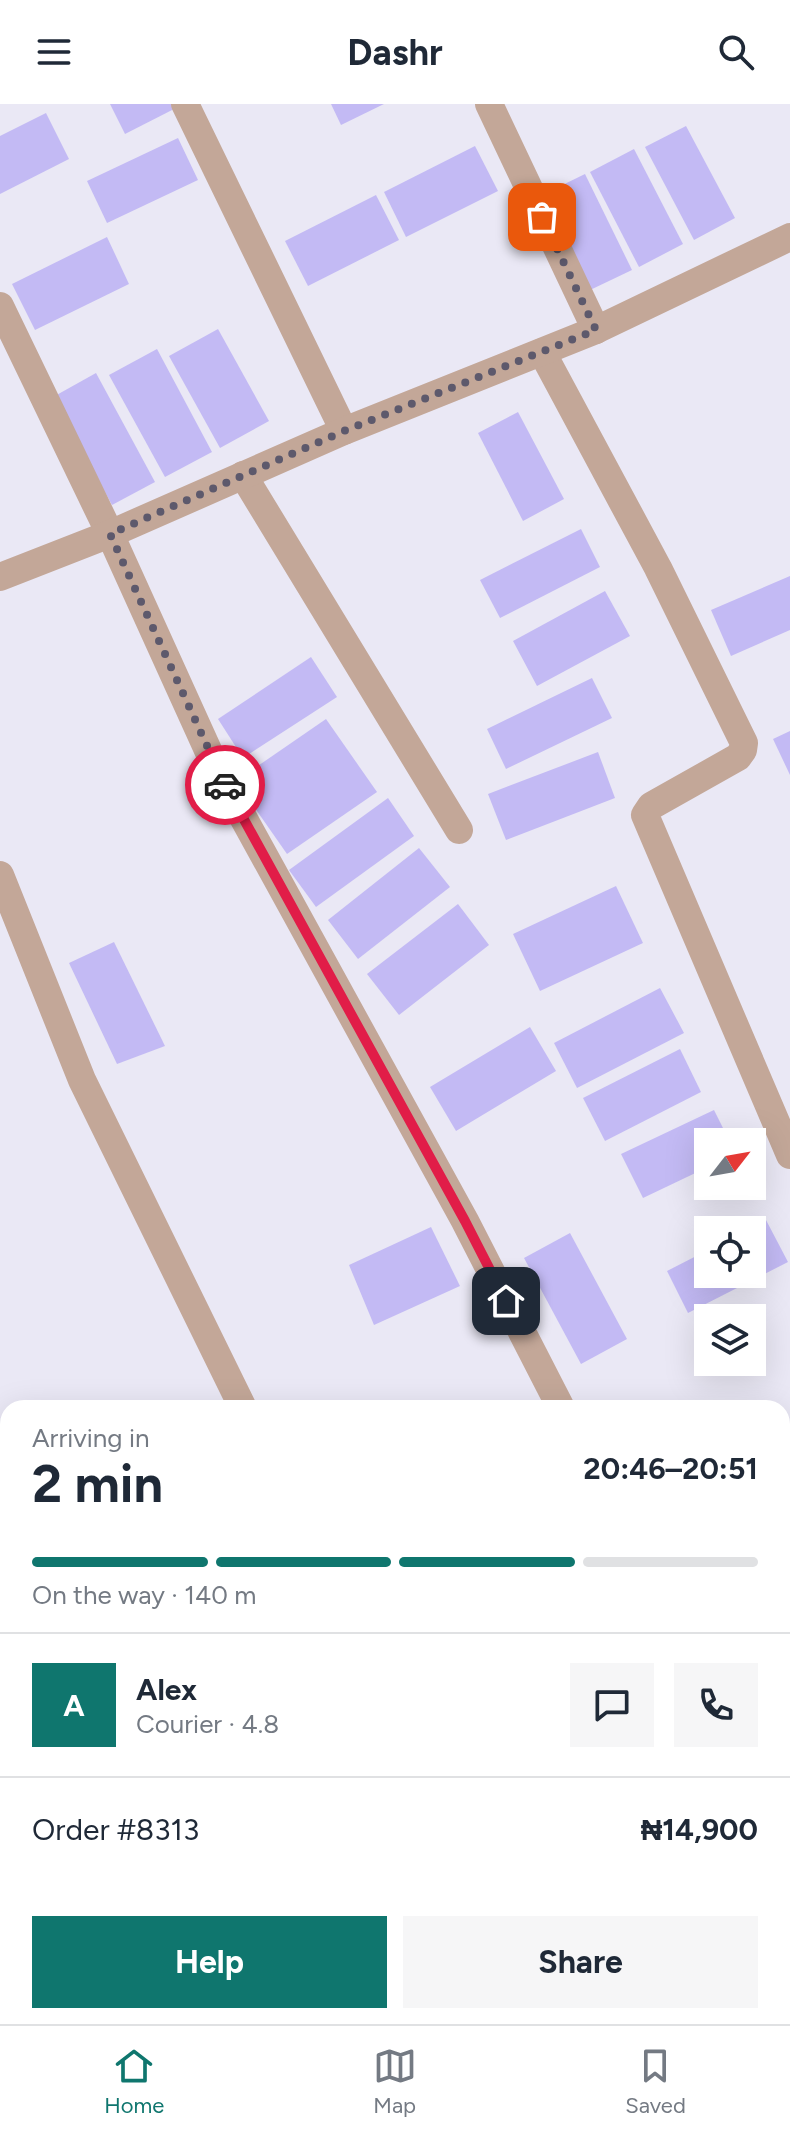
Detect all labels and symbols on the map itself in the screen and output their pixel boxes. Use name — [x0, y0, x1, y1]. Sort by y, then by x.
pin — [508, 183, 576, 251]
courier — [185, 745, 265, 825]
north arrow — [694, 1128, 766, 1200]
pin — [472, 1267, 540, 1335]

